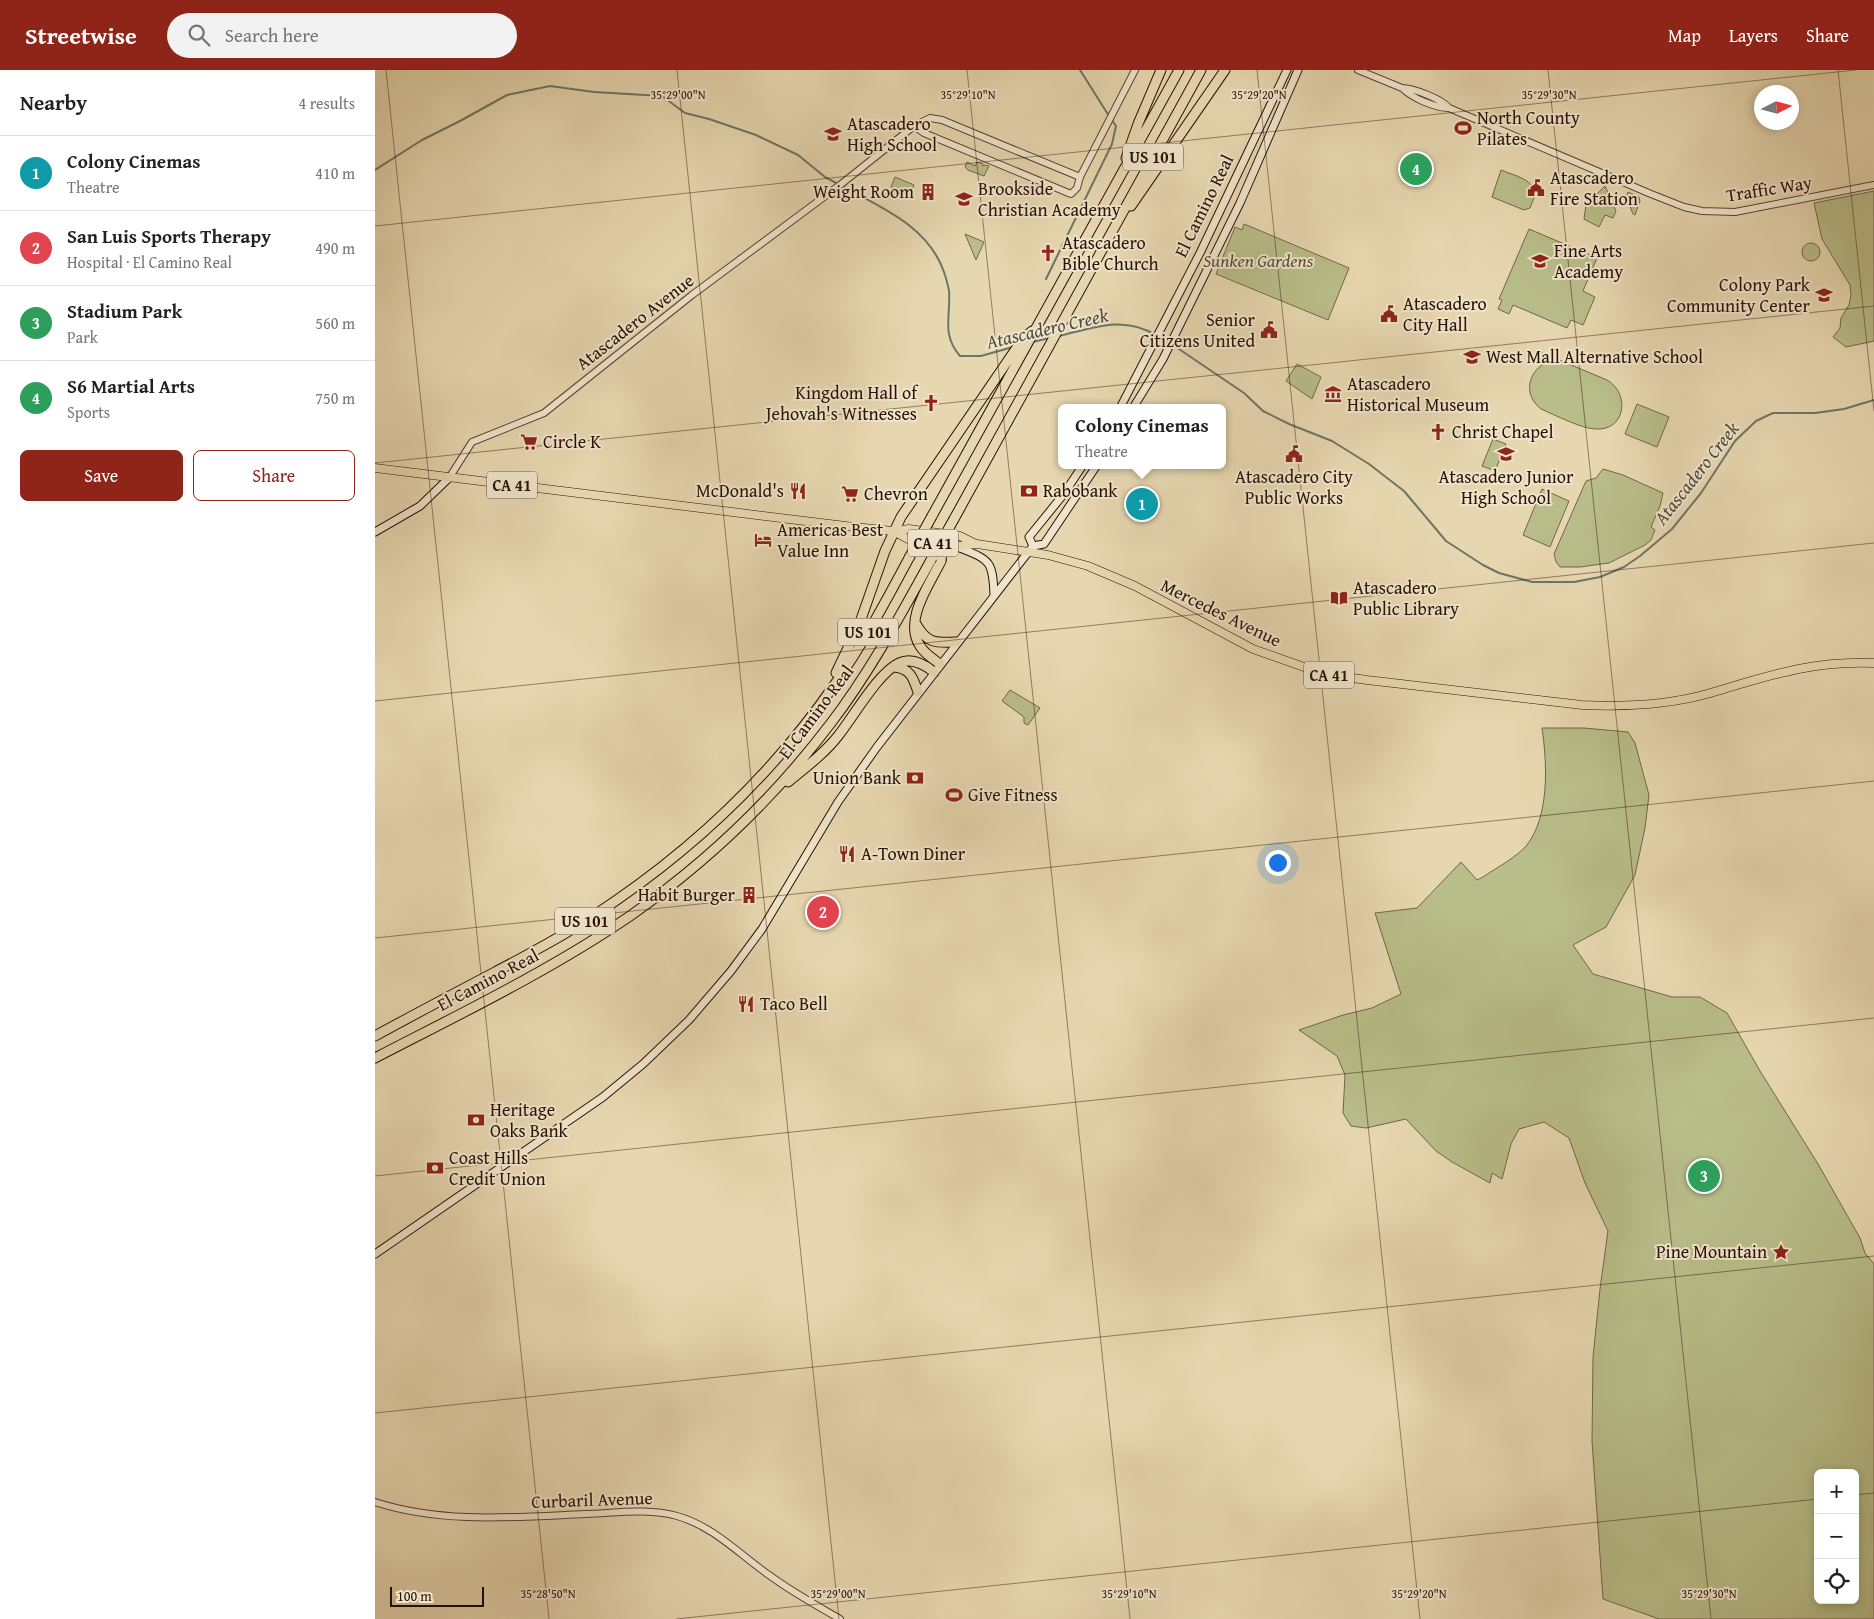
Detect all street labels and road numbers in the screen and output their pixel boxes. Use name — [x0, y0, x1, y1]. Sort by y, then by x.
road number: US 101 — [1123, 144, 1183, 170]
street label: El Camino Real — [1167, 150, 1240, 262]
street label: Traffic Way — [1724, 168, 1814, 209]
street label: Atascadero Avenue — [570, 267, 699, 376]
road number: CA 41 — [487, 472, 537, 498]
road number: CA 41 — [908, 529, 958, 556]
street label: Mercedes Avenue — [1156, 572, 1286, 653]
road number: US 101 — [838, 618, 898, 646]
street label: El Camino Real — [771, 659, 860, 764]
road number: CA 41 — [1304, 662, 1354, 688]
road number: US 101 — [555, 908, 615, 934]
street label: El Camino Real — [432, 941, 543, 1018]
street label: Curbaril Avenue — [531, 1484, 653, 1515]

